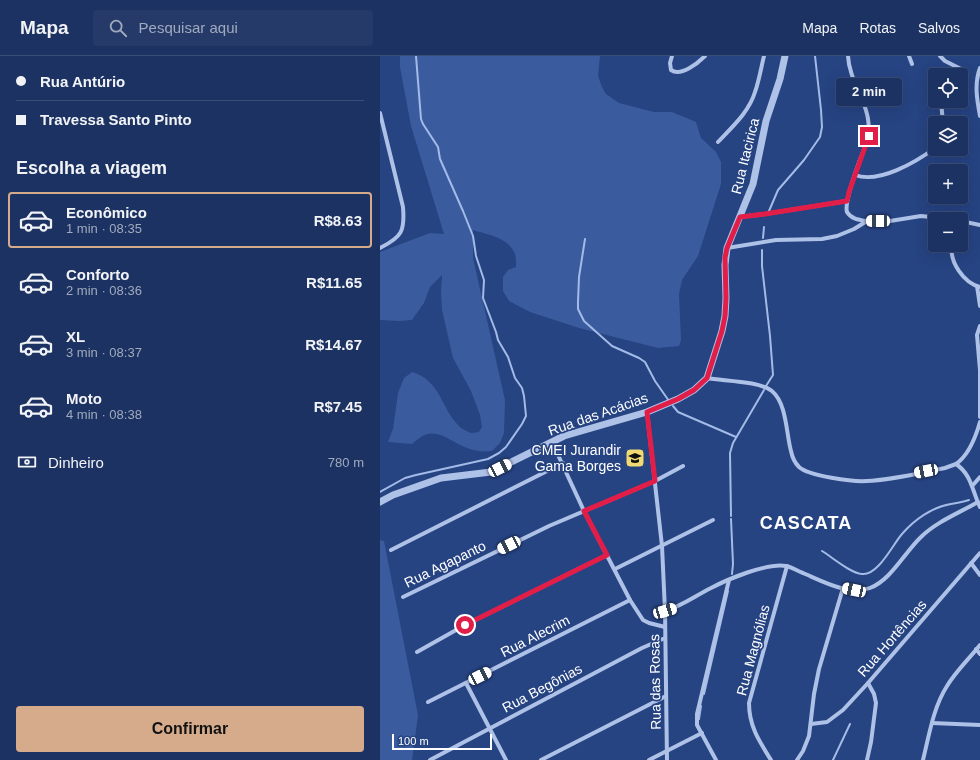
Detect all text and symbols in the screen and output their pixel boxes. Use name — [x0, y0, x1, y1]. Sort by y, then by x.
search box — [93, 10, 373, 46]
text: Mapa — [20, 17, 69, 38]
icon: search — [107, 17, 129, 39]
text: Pesquisar aqui — [139, 19, 238, 36]
text: Mapa — [802, 20, 837, 36]
text: Rotas — [859, 20, 896, 36]
text: Salvos — [918, 20, 960, 36]
map controls — [928, 68, 968, 252]
button: locate — [928, 68, 968, 108]
text: Rua Antúrio — [40, 73, 125, 90]
callout: 2 min — [836, 78, 902, 106]
text: 2 min — [852, 84, 886, 99]
text: Travessa Santo Pinto — [40, 111, 192, 128]
street label: Rua Itacirica — [728, 116, 762, 196]
button: layers — [928, 116, 968, 156]
route end — [860, 127, 878, 145]
text: Escolha a viagem — [16, 158, 167, 178]
button: + — [928, 164, 968, 204]
icon: car — [18, 202, 54, 238]
text: Econômico — [66, 204, 147, 221]
text: R$8.63 — [314, 212, 362, 229]
button: − — [928, 212, 968, 252]
car — [866, 215, 890, 227]
text: 1 min · 08:35 — [66, 221, 142, 236]
icon: car — [18, 264, 54, 300]
text: Conforto — [66, 266, 129, 283]
text: R$11.65 — [306, 274, 362, 291]
text: 2 min · 08:36 — [66, 283, 142, 298]
icon: car — [18, 326, 54, 362]
text: XL — [66, 328, 85, 345]
text: R$14.67 — [305, 336, 362, 353]
text: 3 min · 08:37 — [66, 345, 142, 360]
icon: car — [18, 388, 54, 424]
street label: Rua das Acácias — [546, 389, 650, 439]
text: Moto — [66, 390, 102, 407]
text: R$7.45 — [314, 398, 362, 415]
text: 4 min · 08:38 — [66, 407, 142, 422]
place label: CMEI Jurandir Gama Borges — [532, 442, 621, 474]
school or university icon: CMEI Jurandir Gama Borges — [624, 447, 646, 469]
icon: cash — [16, 451, 38, 473]
text: Dinheiro — [48, 454, 104, 471]
text: 780 m — [328, 455, 364, 470]
car — [487, 457, 513, 479]
car — [913, 463, 939, 479]
district label: CASCATA — [760, 513, 852, 533]
car — [496, 534, 522, 556]
street label: Rua Agapanto — [402, 537, 489, 591]
car — [841, 582, 867, 598]
street label: Rua Hortências — [854, 596, 930, 680]
car — [652, 602, 678, 620]
street label: Rua Magnólias — [733, 603, 773, 697]
street label: Rua Alecrim — [498, 612, 572, 660]
route start — [456, 616, 474, 634]
street label: Rua das Rosas — [646, 634, 664, 730]
street label: Rua Begônias — [499, 660, 585, 716]
car — [467, 665, 493, 687]
button: Confirmar — [16, 706, 364, 752]
scale bar — [392, 732, 492, 751]
text: 100 m — [398, 735, 429, 747]

